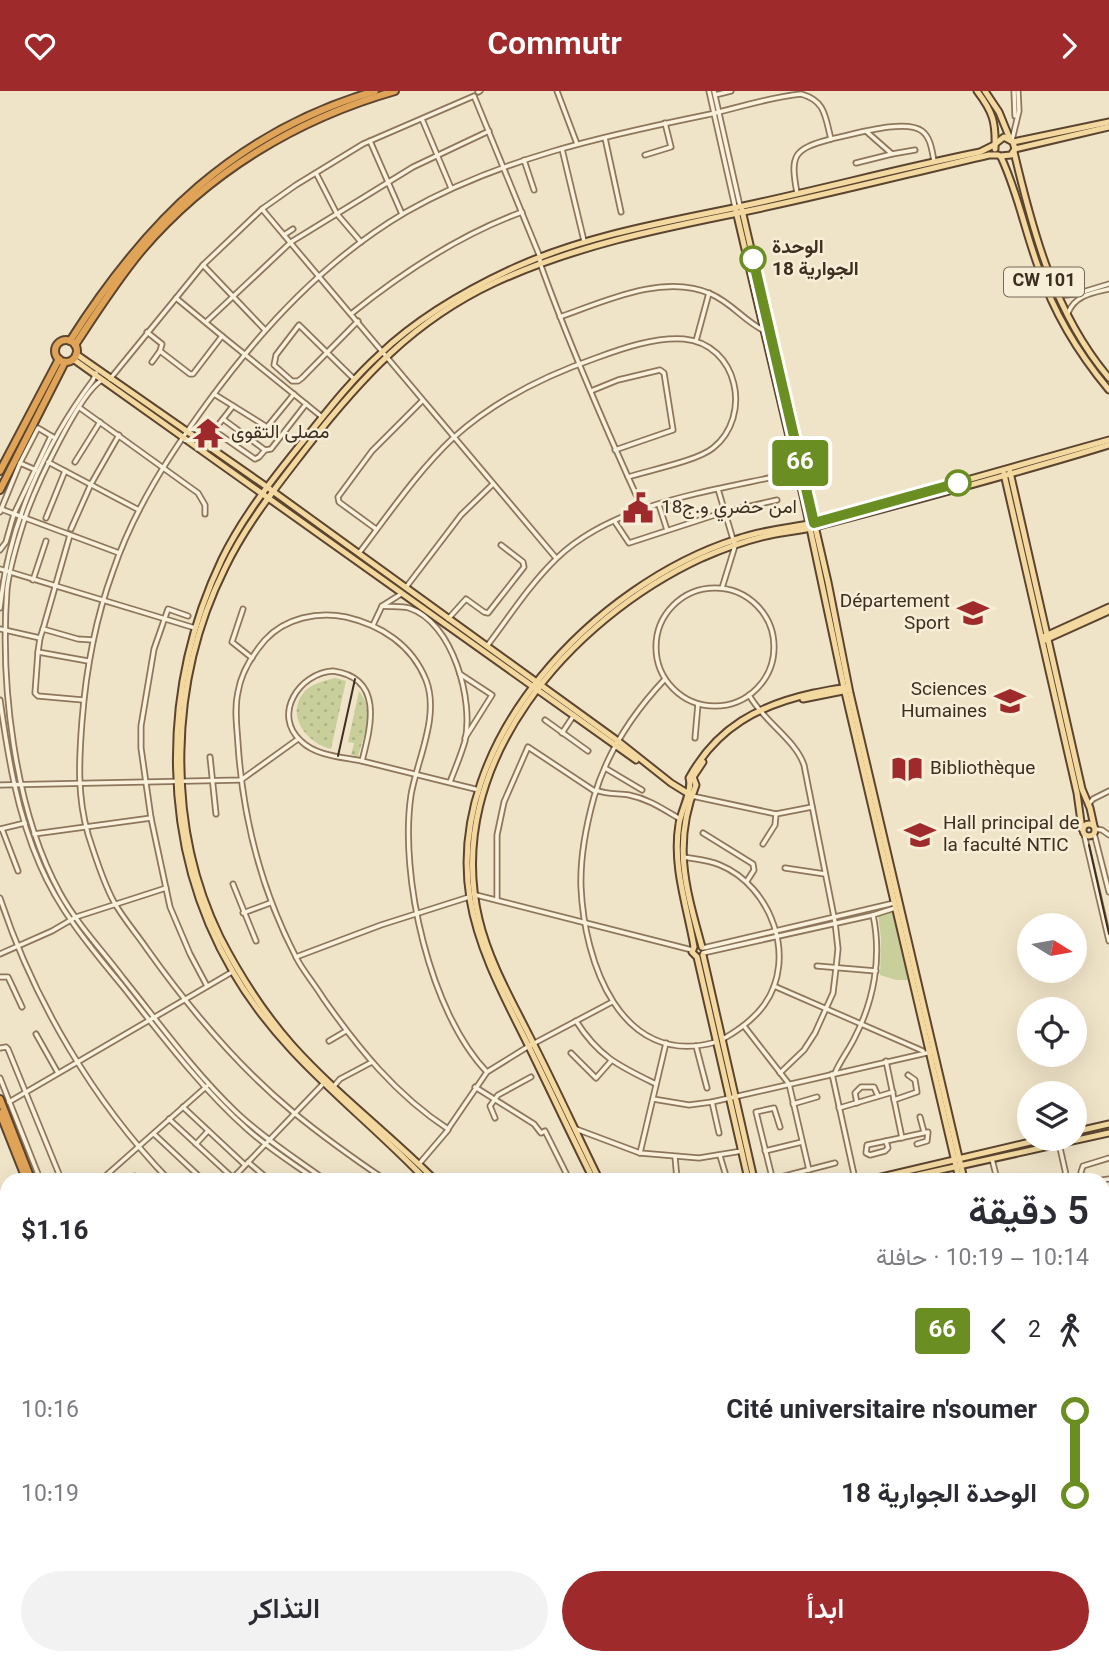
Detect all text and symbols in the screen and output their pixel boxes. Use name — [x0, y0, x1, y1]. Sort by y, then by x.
text: Commutr — [487, 21, 622, 71]
icon: heart — [21, 27, 59, 65]
icon: forward — [1050, 27, 1088, 65]
place label: الوحدة الجوارية 18 — [772, 234, 859, 285]
marker: الوحدة الجوارية 18 — [740, 246, 766, 272]
road number: CW 101 — [1004, 267, 1084, 297]
temple icon: مصلى التقوى — [191, 416, 225, 450]
place label: مصلى التقوى — [231, 419, 329, 448]
line badge: 66 — [768, 440, 832, 486]
text: 66 — [786, 444, 814, 482]
unlabelled marker — [945, 470, 971, 496]
public building icon: امن حضري و.ج18 — [621, 491, 655, 525]
place label: امن حضري و.ج18 — [661, 494, 797, 523]
place label: Département Sport — [840, 588, 950, 639]
school or university icon: Département Sport — [956, 596, 990, 630]
place label: Sciences Humaines — [901, 676, 987, 727]
school or university icon: Sciences Humaines — [993, 684, 1027, 718]
library icon: Bibliothèque — [890, 752, 924, 786]
place label: Bibliothèque — [930, 755, 1035, 784]
place label: Hall principal de la faculté NTIC — [943, 810, 1080, 861]
school or university icon: Hall principal de la faculté NTIC — [903, 818, 937, 852]
north arrow — [1017, 913, 1087, 983]
map controls — [1017, 913, 1087, 1151]
button: locate — [1017, 997, 1087, 1067]
button: layers — [1017, 1081, 1087, 1151]
text: 5 دقيقة — [968, 1185, 1089, 1244]
text: $1.16 — [21, 1212, 88, 1253]
text: 10:14 – 10:19 · حافلة — [876, 1241, 1089, 1277]
text: 66 — [929, 1312, 956, 1350]
icon: back — [980, 1312, 1018, 1350]
icon: walk — [1051, 1312, 1089, 1350]
text: 2 — [1028, 1313, 1041, 1349]
text: Cité universitaire n'soumer — [726, 1391, 1037, 1432]
text: 10:16 — [21, 1393, 79, 1429]
text: الوحدة الجوارية 18 — [841, 1475, 1037, 1516]
text: 10:19 — [21, 1477, 79, 1513]
button: التذاكر — [21, 1571, 548, 1651]
button: ابدأ — [562, 1571, 1089, 1651]

